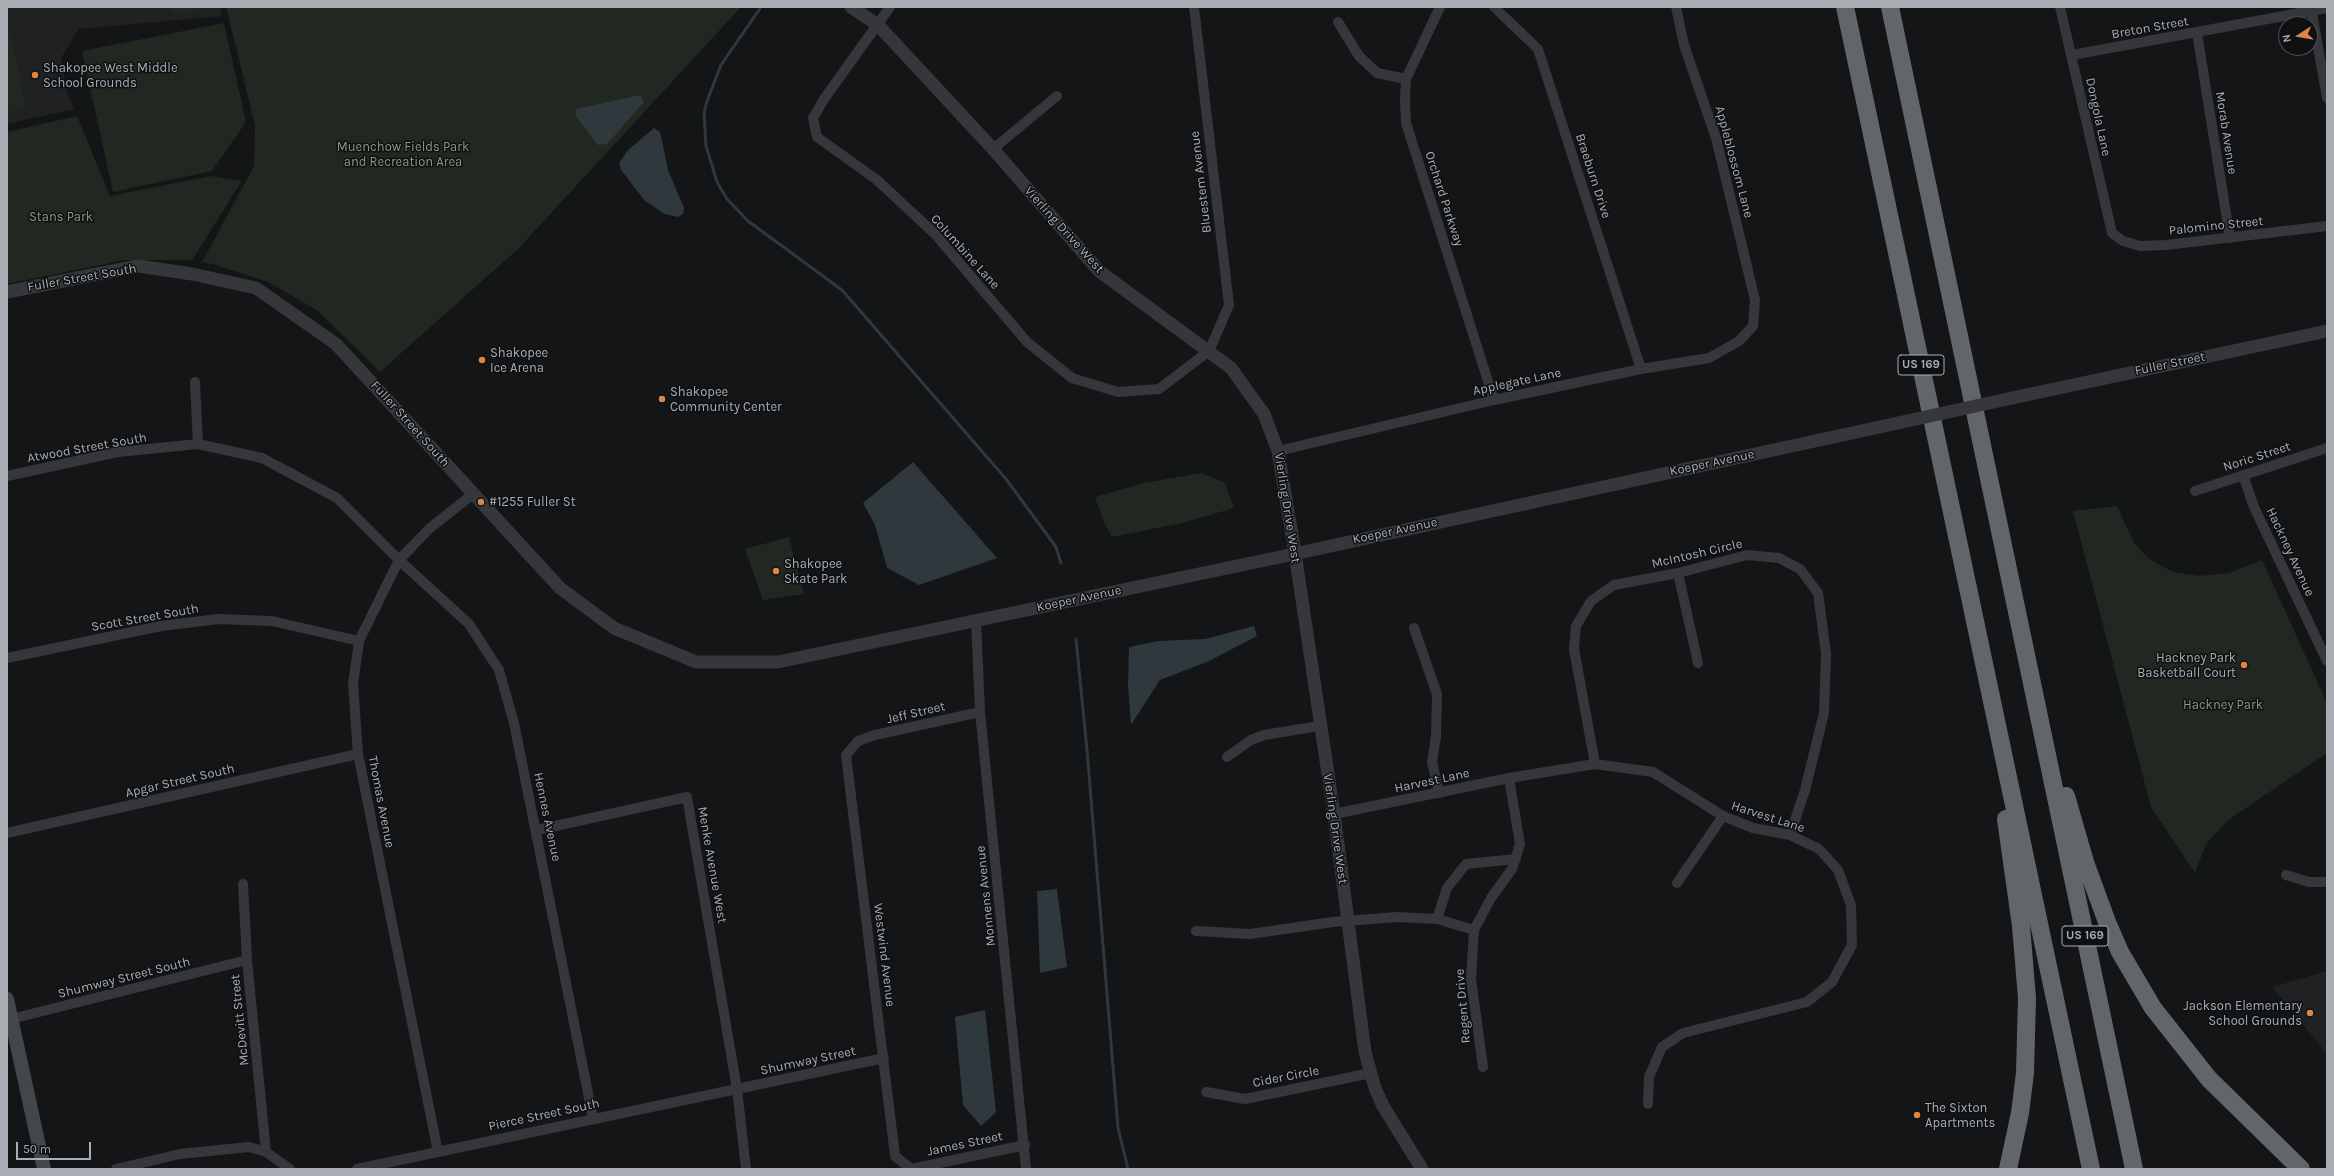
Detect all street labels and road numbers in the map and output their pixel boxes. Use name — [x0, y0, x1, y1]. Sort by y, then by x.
street label: Breton Street — [2110, 14, 2190, 42]
street label: Dongola Lane — [2082, 76, 2114, 158]
street label: Morab Avenue — [2212, 91, 2240, 175]
street label: Appleblossom Lane — [1712, 104, 1756, 220]
street label: Bluestem Avenue — [1187, 130, 1215, 234]
street label: Braeburn Drive — [1572, 132, 1614, 220]
street label: Orchard Parkway — [1421, 149, 1467, 249]
street label: Vierling Drive West — [1021, 183, 1107, 277]
street label: Columbine Lane — [927, 211, 1003, 293]
street label: Palomino Street — [2168, 213, 2264, 239]
street label: Fuller Street South — [26, 261, 138, 295]
street label: Fuller Street — [2133, 349, 2207, 379]
road number: US 169 — [1898, 355, 1944, 375]
street label: Applegate Lane — [1471, 365, 1563, 399]
street label: Fuller Street South — [367, 378, 453, 470]
street label: Atwood Street South — [26, 430, 148, 466]
street label: Noric Street — [2221, 439, 2293, 475]
street label: Koeper Avenue — [1668, 446, 1756, 480]
street label: Vierling Drive West — [1271, 452, 1303, 564]
street label: Hackney Avenue — [2263, 505, 2317, 599]
street label: Koeper Avenue — [1351, 514, 1439, 548]
street label: McIntosh Circle — [1650, 536, 1744, 572]
street label: Koeper Avenue — [1035, 582, 1123, 616]
street label: Scott Street South — [90, 601, 200, 635]
street label: Jeff Street — [885, 699, 947, 727]
street label: Thomas Avenue — [364, 755, 398, 849]
street label: Apgar Street South — [124, 761, 236, 801]
street label: Harvest Lane — [1393, 765, 1471, 797]
street label: Hennes Avenue — [530, 771, 564, 863]
street label: Vierling Drive West — [1320, 773, 1350, 885]
street label: Harvest Lane — [1729, 798, 1807, 836]
street label: Menke Avenue West — [694, 805, 730, 925]
street label: Monnens Avenue — [973, 845, 999, 947]
street label: Westwind Avenue — [870, 902, 898, 1008]
road number: US 169 — [2062, 926, 2108, 946]
street label: Shumway Street South — [56, 954, 192, 1002]
street label: Regent Drive — [1452, 968, 1474, 1044]
street label: McDevitt Street — [227, 973, 253, 1067]
street label: Shumway Street — [759, 1043, 857, 1079]
street label: Cider Circle — [1251, 1063, 1321, 1091]
street label: Pierce Street South — [487, 1096, 601, 1134]
street label: James Street — [926, 1128, 1004, 1160]

